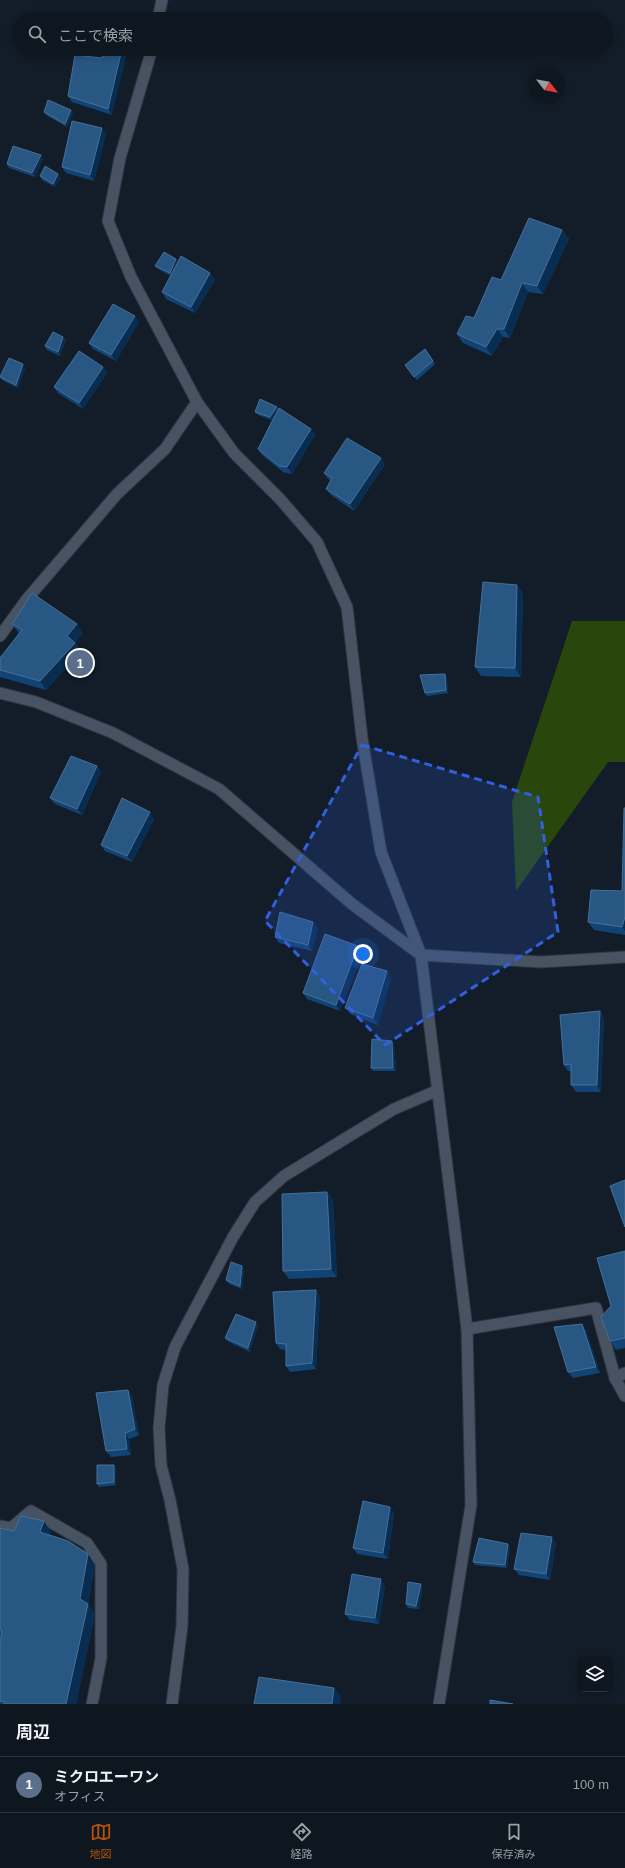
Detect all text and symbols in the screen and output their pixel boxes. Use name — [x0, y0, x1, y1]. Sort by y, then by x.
search box — [12, 12, 613, 56]
icon: search — [26, 23, 48, 45]
text: ここで検索 — [58, 27, 133, 44]
north arrow — [529, 68, 565, 104]
pin: 1 — [67, 648, 93, 678]
your location — [353, 944, 373, 964]
map controls — [577, 1656, 613, 1692]
button: layers — [577, 1656, 613, 1692]
text: 周辺 — [16, 1723, 50, 1742]
text: ミクロエーワン — [54, 1768, 159, 1785]
text: 1 — [25, 1777, 33, 1792]
text: 100 m — [573, 1777, 609, 1792]
text: オフィス — [54, 1789, 106, 1804]
tab: 地図 — [90, 1821, 112, 1861]
tab: 経路 — [291, 1821, 313, 1861]
tab: 保存済み — [492, 1821, 536, 1861]

